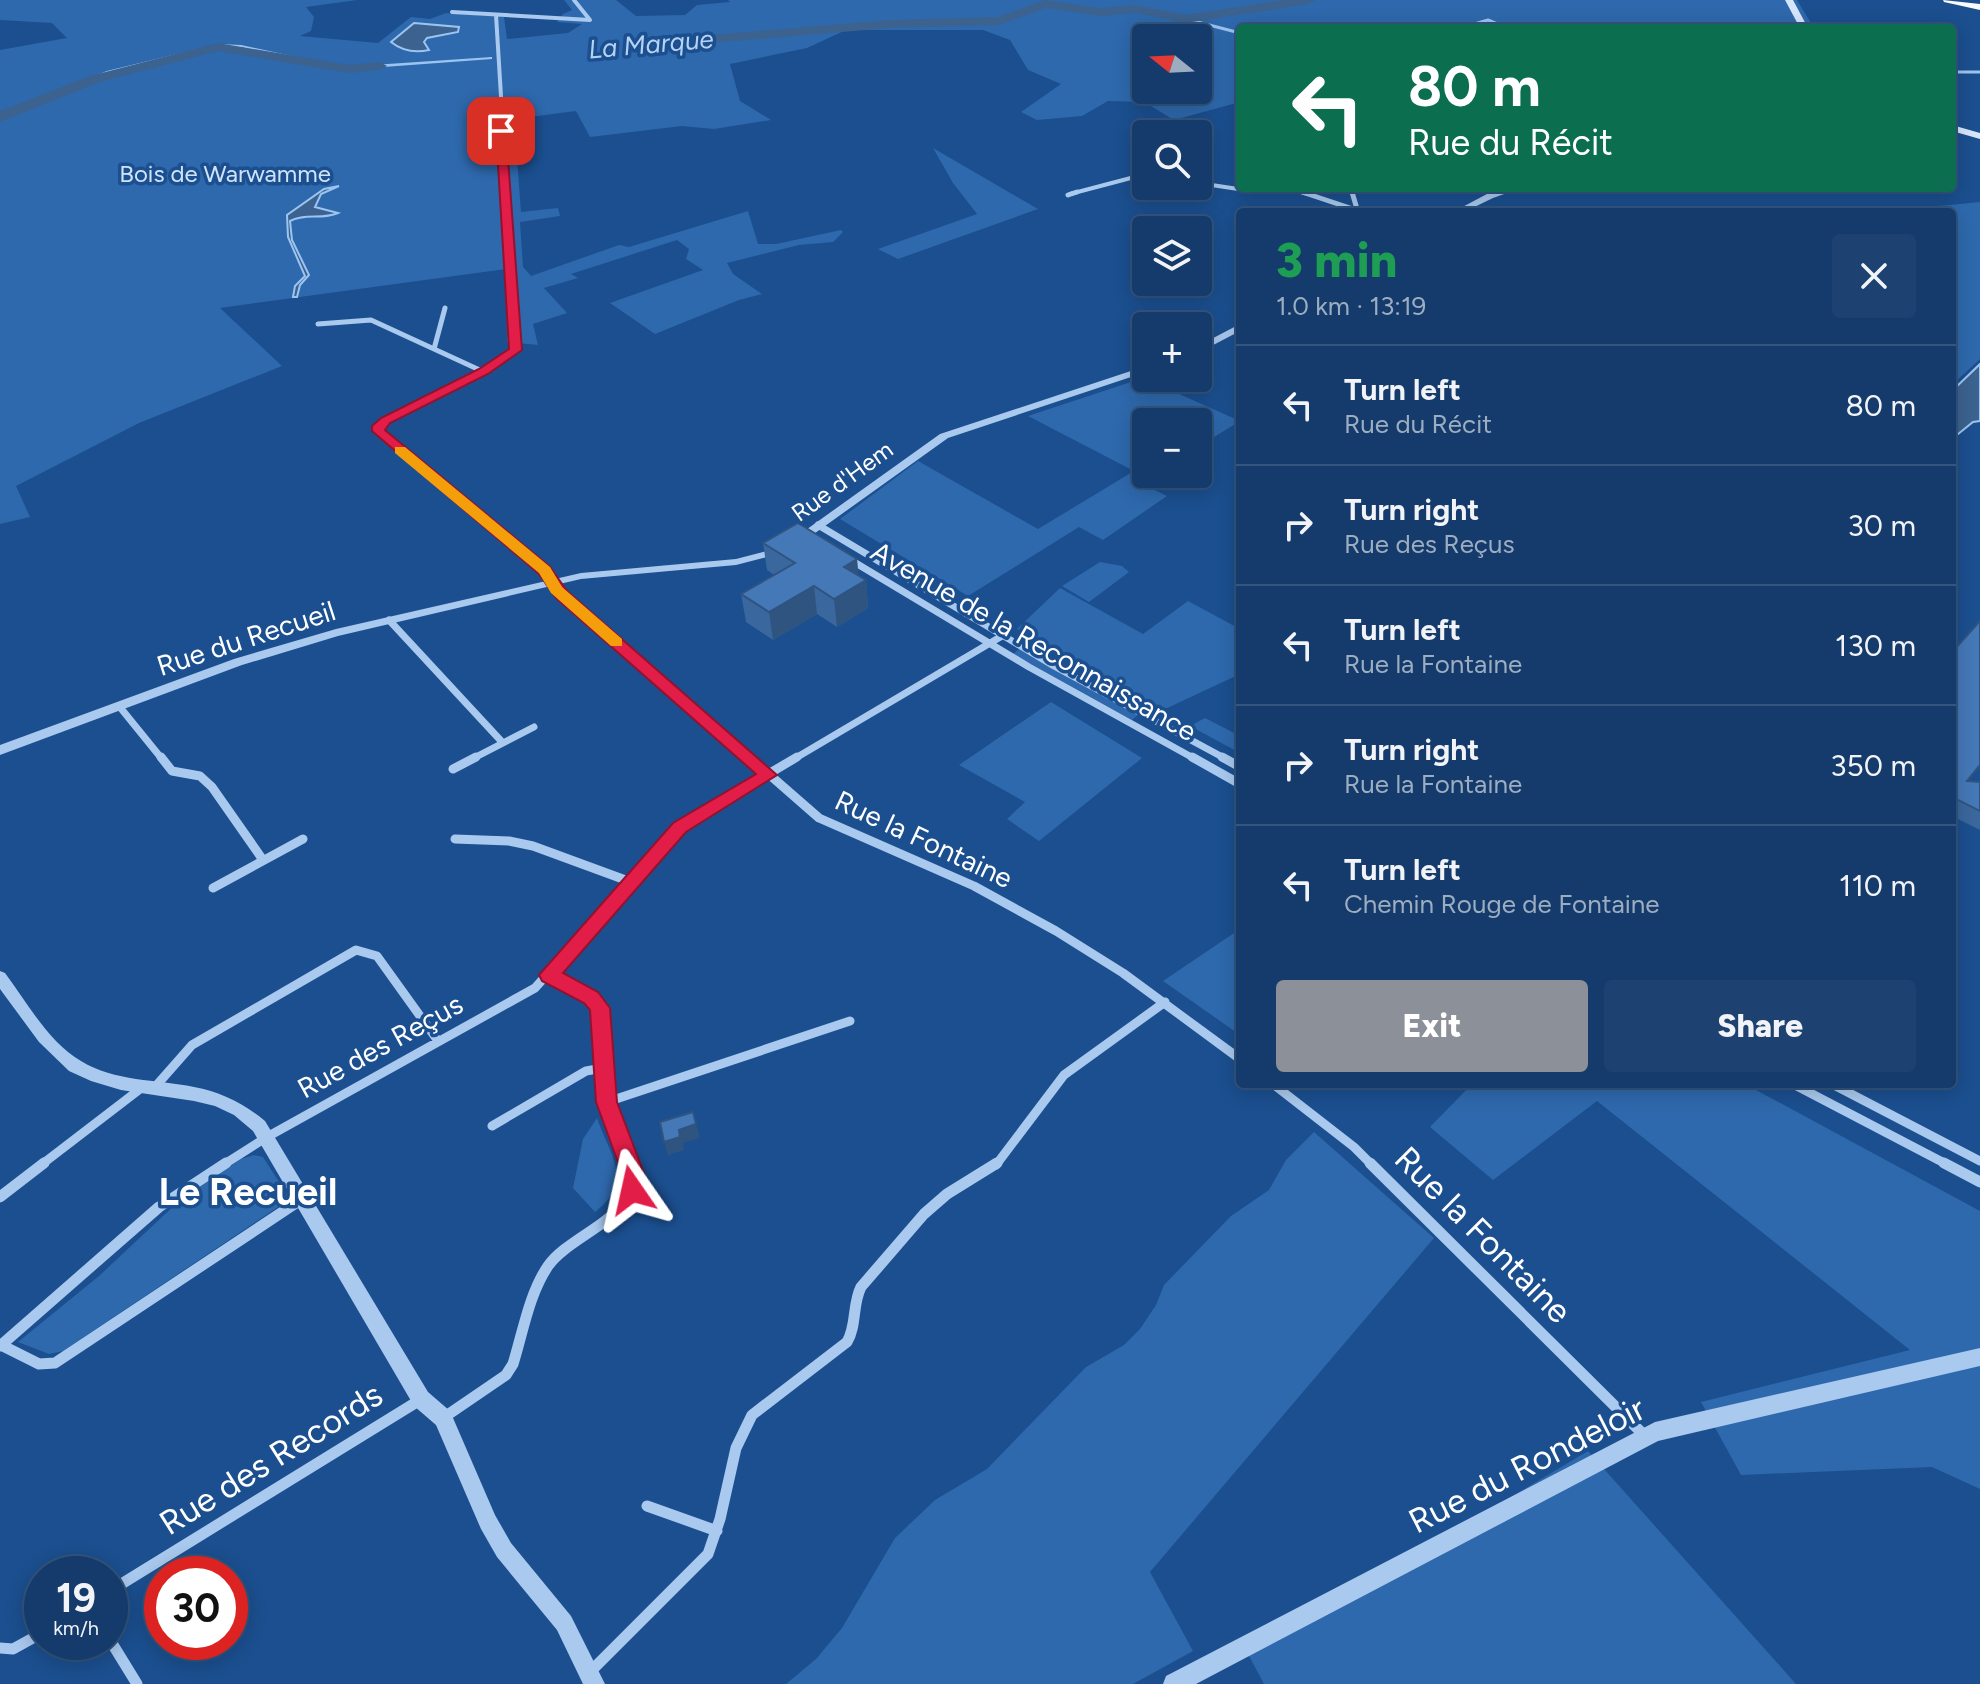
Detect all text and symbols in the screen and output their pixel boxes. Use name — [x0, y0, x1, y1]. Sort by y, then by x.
water label: La Marque — [587, 23, 715, 65]
north arrow — [1132, 24, 1212, 104]
map controls — [1132, 24, 1212, 488]
text: 80 m — [1408, 53, 1541, 120]
icon: left — [1276, 56, 1380, 160]
pin — [467, 97, 535, 165]
icon: arrive — [479, 109, 523, 153]
button: search — [1132, 120, 1212, 200]
text: Rue du Récit — [1408, 121, 1613, 164]
park label: Bois de Warwamme — [119, 159, 331, 188]
button: layers — [1132, 216, 1212, 296]
text: 3 min — [1276, 231, 1397, 289]
button: close — [1832, 234, 1916, 318]
text: 1.0 km · 13:19 — [1276, 290, 1426, 322]
button: + — [1132, 312, 1212, 392]
text: Turn left — [1344, 371, 1461, 408]
icon: left — [1276, 383, 1320, 427]
text: 80 m — [1845, 387, 1916, 424]
button: − — [1132, 408, 1212, 488]
text: Rue du Récit — [1344, 408, 1492, 440]
street label: Rue d'Hem — [786, 435, 898, 527]
text: Turn right — [1344, 491, 1479, 528]
icon: right — [1276, 503, 1320, 547]
text: 30 m — [1848, 507, 1916, 544]
text: Rue des Reçus — [1344, 528, 1515, 560]
street label: Avenue de la Reconnaissance — [865, 534, 1203, 748]
street label: Rue du Recueil — [152, 593, 340, 683]
text: Turn left — [1344, 611, 1461, 648]
icon: left — [1276, 623, 1320, 667]
text: 130 m — [1835, 627, 1916, 664]
text: Rue la Fontaine — [1344, 648, 1522, 680]
text: Turn right — [1344, 731, 1479, 768]
icon: right — [1276, 743, 1320, 787]
text: 350 m — [1830, 747, 1916, 784]
text: Rue la Fontaine — [1344, 768, 1522, 800]
street label: Rue la Fontaine — [830, 783, 1018, 895]
text: Turn left — [1344, 851, 1461, 888]
icon: left — [1276, 863, 1320, 907]
text: 110 m — [1839, 867, 1916, 904]
text: Chemin Rouge de Fontaine — [1344, 888, 1659, 920]
button: Exit — [1276, 980, 1588, 1072]
button: Share — [1604, 980, 1916, 1072]
street label: Rue des Reçus — [291, 987, 469, 1105]
street label: Rue la Fontaine — [1386, 1138, 1580, 1332]
position arrow — [590, 1148, 674, 1232]
district label: Le Recueil — [159, 1169, 337, 1215]
street label: Rue des Records — [152, 1374, 390, 1544]
street label: Rue du Rondeloir — [1402, 1388, 1652, 1542]
speed limit sign: 30 — [144, 1556, 248, 1660]
text: 19 — [56, 1574, 96, 1622]
text: km/h — [53, 1616, 99, 1640]

